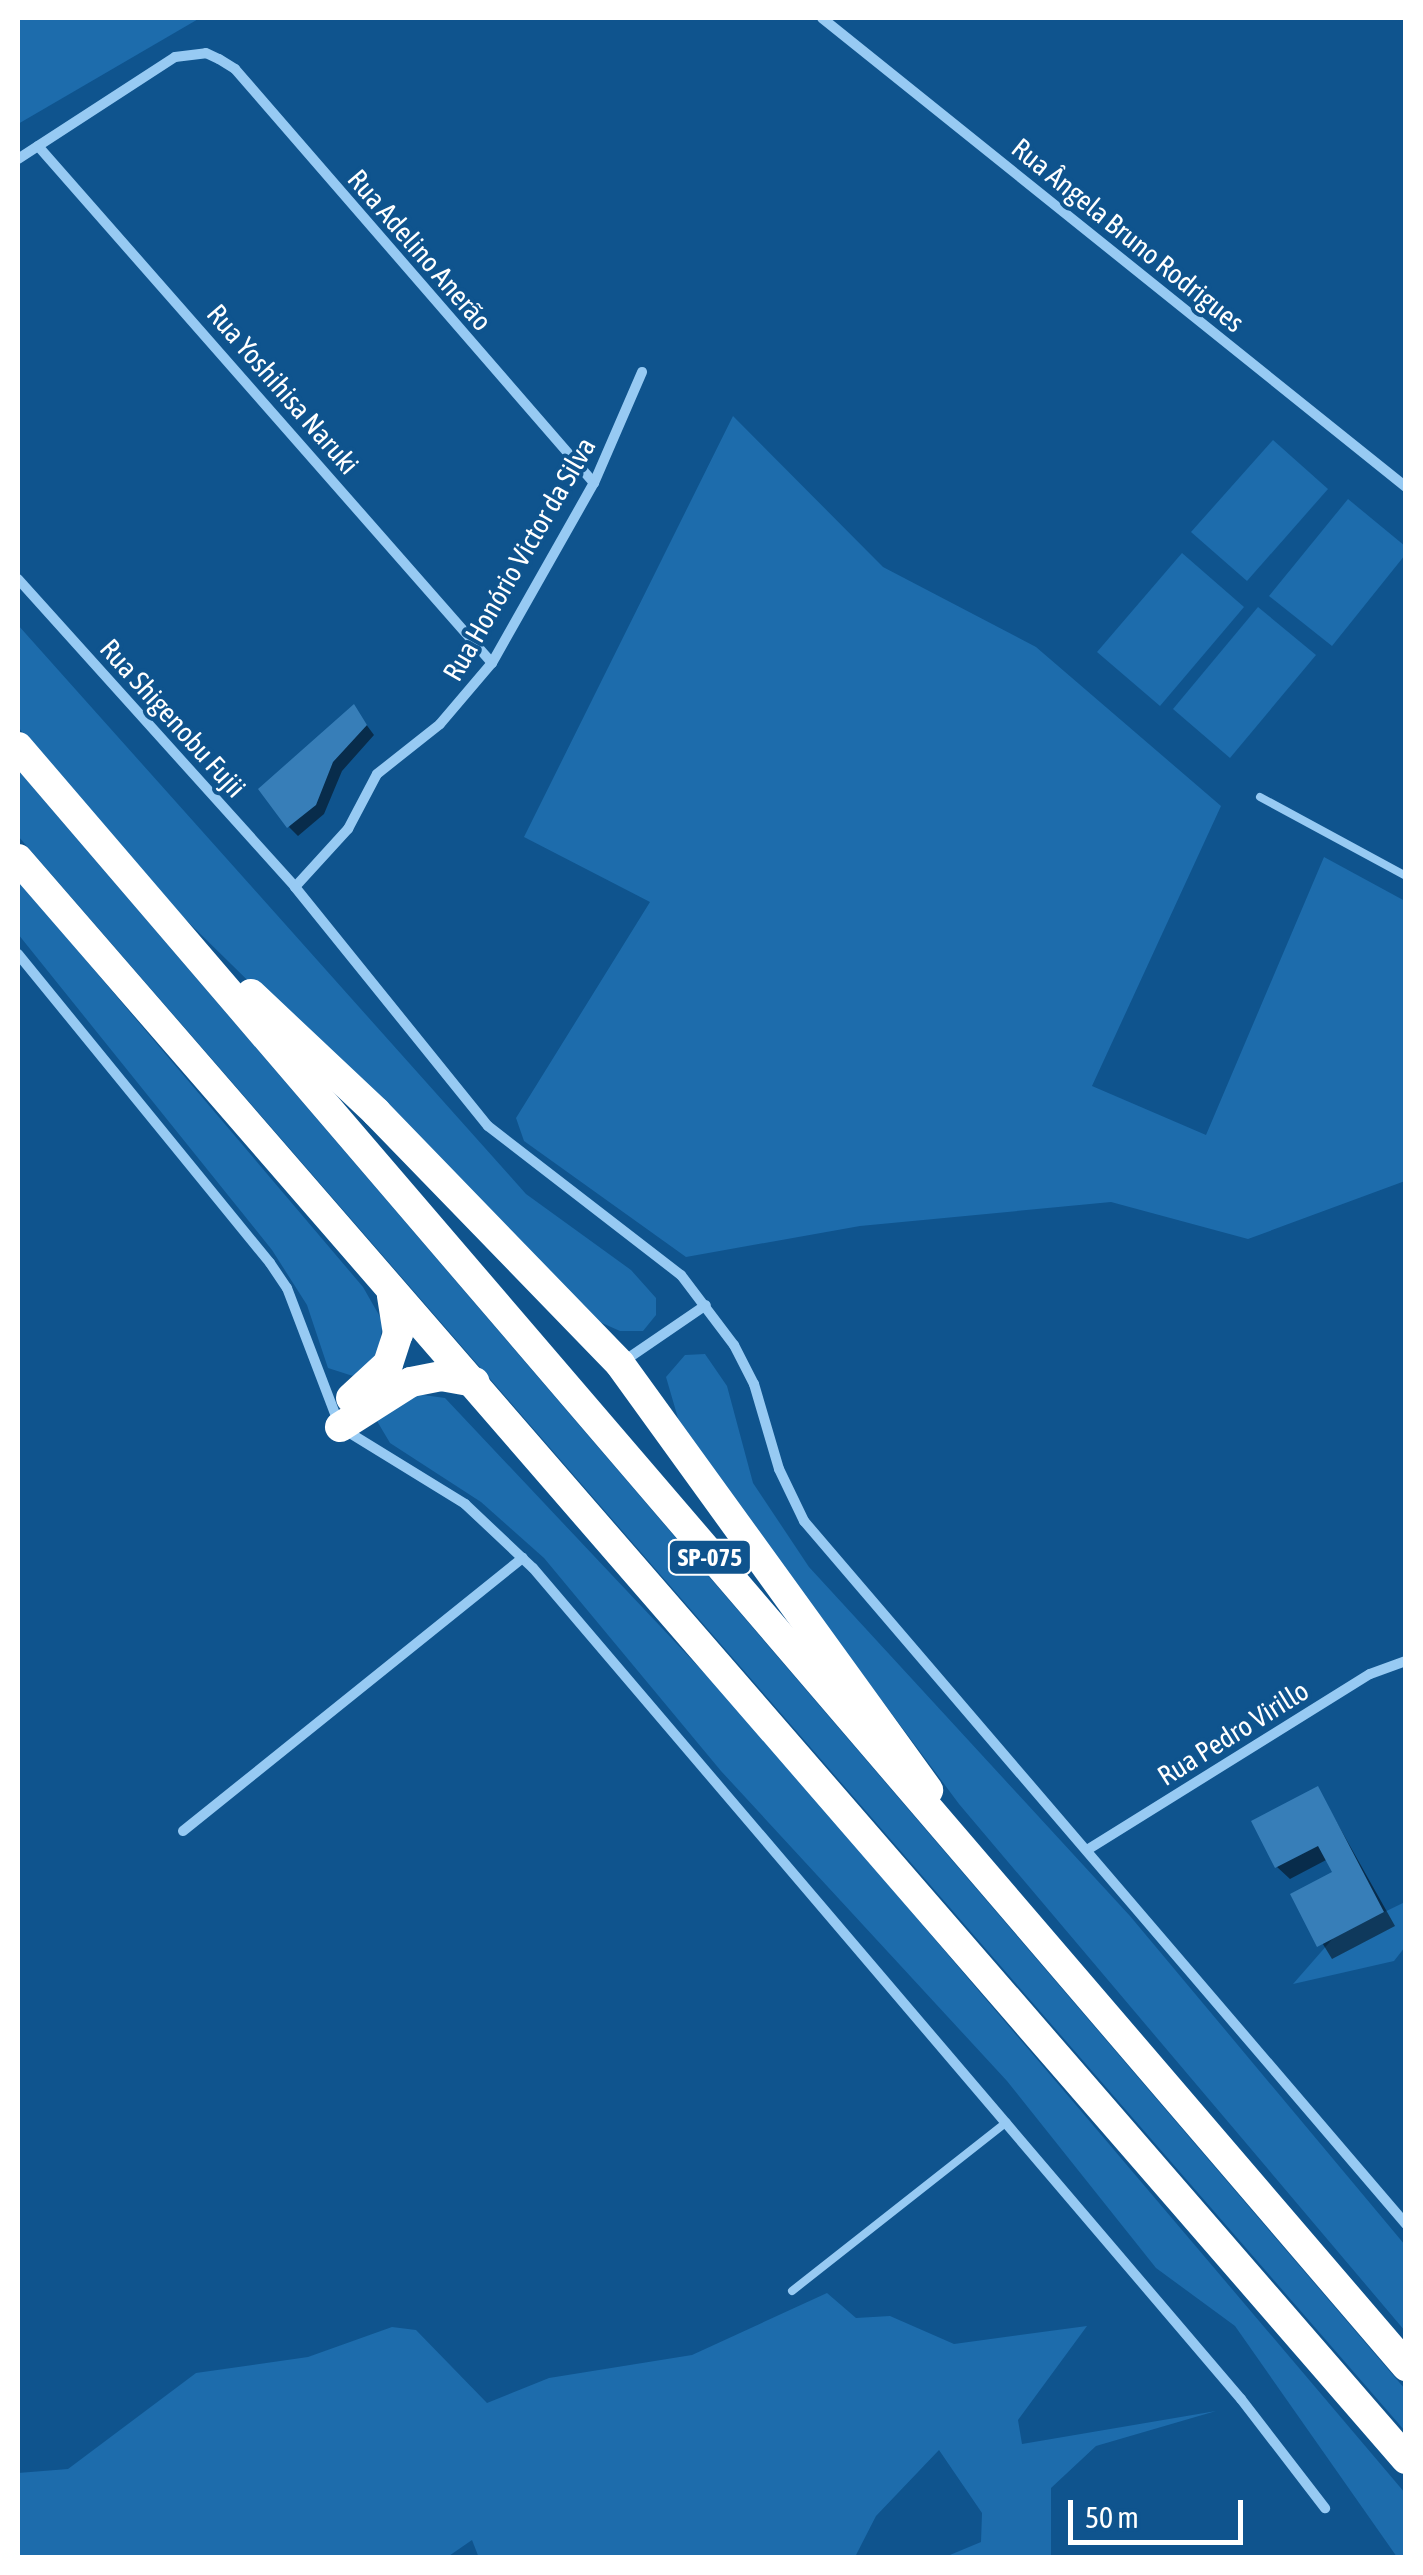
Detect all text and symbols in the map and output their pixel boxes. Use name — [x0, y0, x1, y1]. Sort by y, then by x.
street label: Rua Ângela Bruno Rodrigues — [1005, 131, 1251, 339]
street label: Rua Adelino Anerão — [341, 163, 499, 337]
street label: Rua Yoshihisa Naruki — [200, 297, 366, 481]
street label: Rua Honório Victor da Silva — [436, 431, 602, 687]
street label: Rua Shigenobu Fujii — [93, 632, 253, 804]
road number: SP-075 — [668, 1537, 752, 1577]
street label: Rua Pedro Virillo — [1151, 1673, 1315, 1793]
scale bar — [1073, 2480, 1248, 2542]
text: 50 m — [1085, 2500, 1139, 2534]

